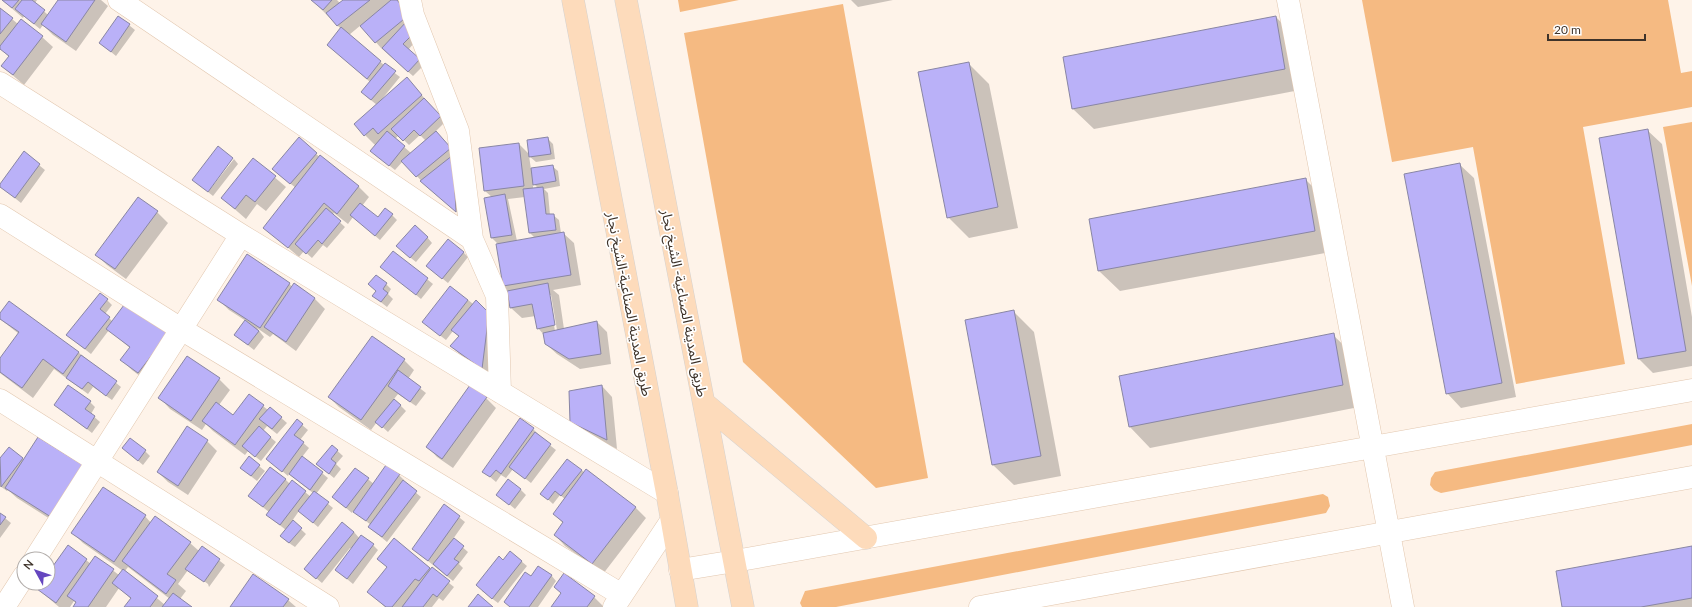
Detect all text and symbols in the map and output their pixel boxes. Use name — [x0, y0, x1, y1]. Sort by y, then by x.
scale bar — [1548, 16, 1645, 42]
text: 20 m — [1554, 22, 1581, 37]
street label: طريق المدينة الصناعية- الشيخ نجار — [655, 207, 712, 399]
street label: طريق المدينة الصناعية-الشيخ نجار — [601, 209, 656, 398]
north arrow — [16, 551, 56, 591]
text: N — [20, 557, 36, 572]

